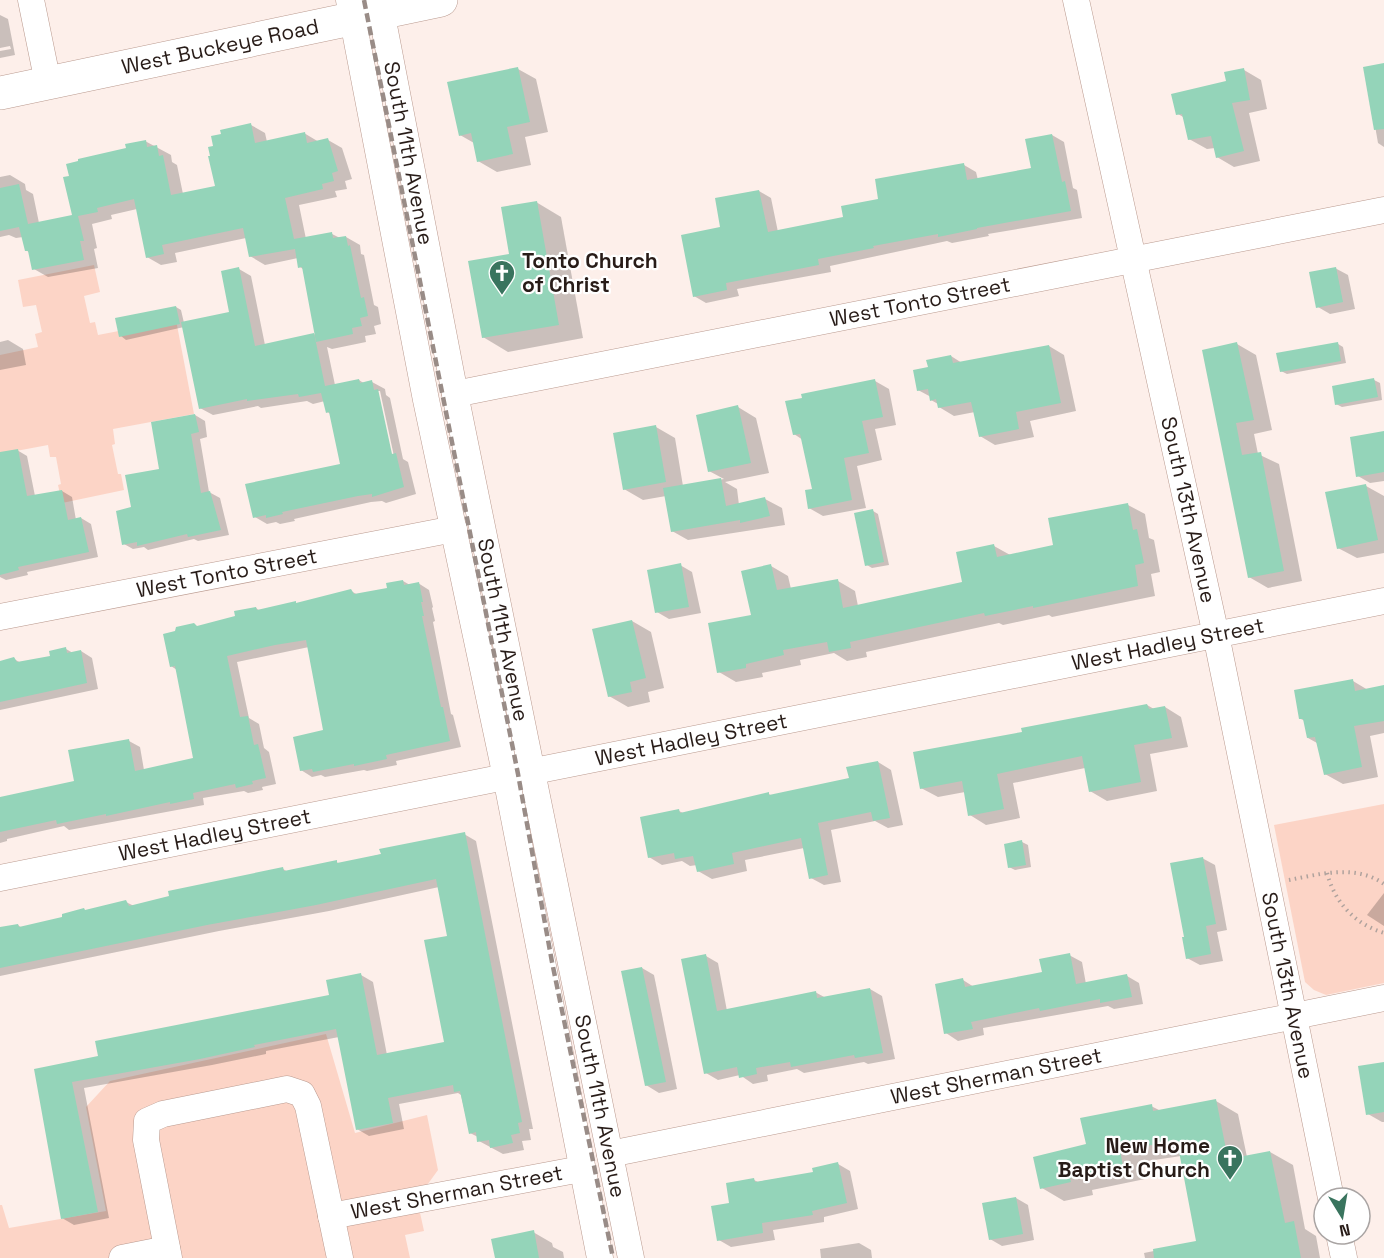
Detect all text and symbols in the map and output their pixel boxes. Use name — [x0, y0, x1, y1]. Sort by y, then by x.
street label: West Buckeye Road — [119, 12, 321, 80]
street label: South 11th Avenue — [378, 59, 440, 247]
place label: Tonto Church of Christ — [522, 247, 658, 298]
church icon: Tonto Church of Christ — [487, 258, 517, 296]
street label: West Tonto Street — [827, 270, 1013, 332]
street label: South 13th Avenue — [1155, 414, 1223, 605]
street label: South 11th Avenue — [472, 536, 535, 724]
street label: West Tonto Street — [134, 542, 319, 603]
street label: West Hadley Street — [1069, 611, 1266, 676]
street label: West Hadley Street — [593, 707, 790, 772]
street label: West Hadley Street — [116, 802, 313, 867]
street label: South 13th Avenue — [1256, 890, 1320, 1081]
street label: South 11th Avenue — [569, 1012, 632, 1200]
street label: West Sherman Street — [888, 1041, 1104, 1110]
place label: New Home Baptist Church — [1058, 1132, 1210, 1183]
church icon: New Home Baptist Church — [1215, 1143, 1245, 1181]
street label: West Sherman Street — [348, 1159, 565, 1225]
north arrow — [1312, 1186, 1372, 1246]
text: N — [1337, 1219, 1352, 1242]

